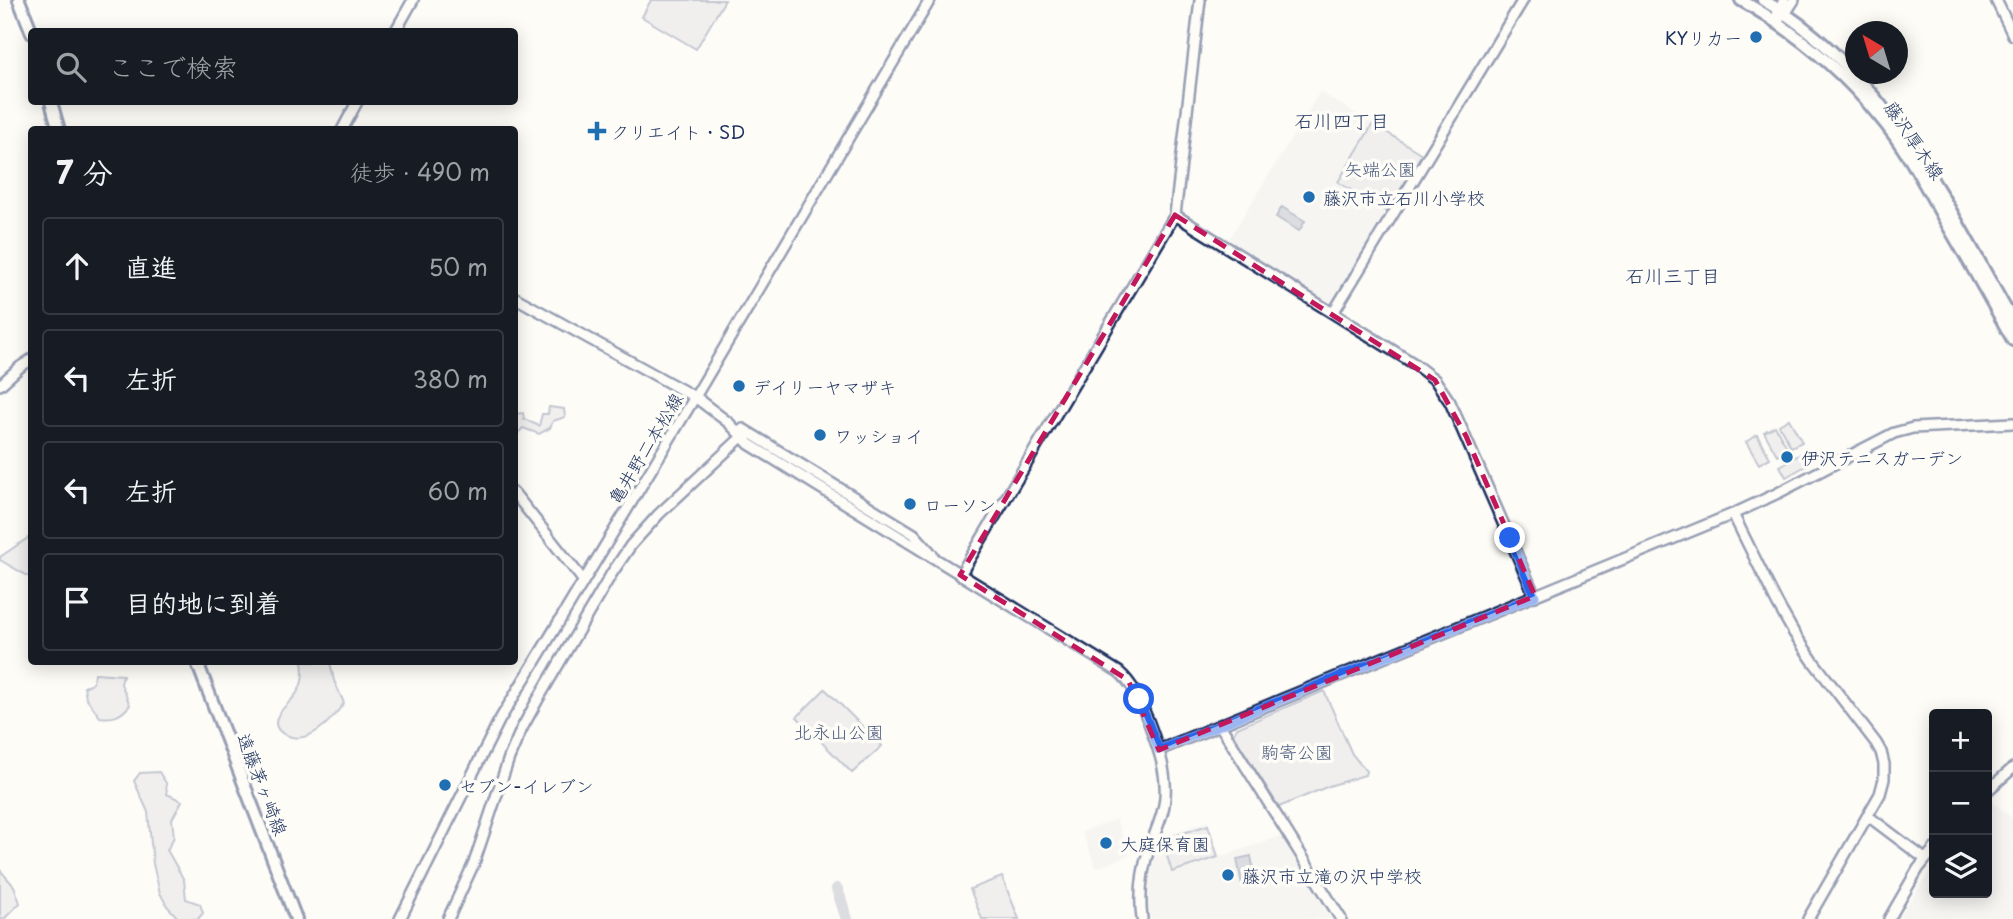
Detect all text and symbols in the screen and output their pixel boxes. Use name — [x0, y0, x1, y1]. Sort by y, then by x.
north arrow — [1845, 21, 1908, 84]
place label: KYリカー — [1665, 24, 1742, 51]
search box — [28, 28, 518, 105]
marker: KYリカー — [1748, 29, 1764, 45]
text: ここで検索 — [108, 47, 238, 86]
icon: search — [52, 48, 90, 86]
street label: 藤沢厚木線 — [1879, 95, 1951, 185]
district label: 石川四丁目 — [1294, 106, 1390, 134]
place label: クリエイト・SD — [611, 118, 745, 145]
marker: クリエイト・SD — [589, 123, 605, 139]
text: 7 分 — [56, 149, 113, 194]
text: 徒歩 · 490 m — [350, 154, 490, 189]
park label: 矢端公園 — [1344, 155, 1416, 182]
place label: 藤沢市立石川小学校 — [1323, 184, 1485, 211]
marker: 藤沢市立石川小学校 — [1301, 189, 1317, 205]
icon: ahead — [58, 247, 96, 285]
text: 直進 — [125, 247, 177, 286]
text: 50 m — [428, 249, 488, 284]
district label: 石川三丁目 — [1625, 261, 1721, 289]
icon: left — [58, 359, 96, 397]
text: 左折 — [125, 359, 177, 398]
text: 380 m — [413, 361, 488, 396]
place label: デイリーヤマザキ — [753, 373, 896, 400]
marker: デイリーヤマザキ — [731, 378, 747, 394]
street label: 亀井野二本松線 — [601, 387, 689, 509]
place label: ワッショイ — [834, 422, 923, 449]
marker: ワッショイ — [812, 427, 828, 443]
place label: 伊沢テニスガーデン — [1801, 444, 1963, 471]
marker: 伊沢テニスガーデン — [1779, 449, 1795, 465]
icon: left — [58, 471, 96, 509]
text: 左折 — [125, 471, 177, 510]
text: 60 m — [428, 473, 488, 508]
place label: ローソン — [924, 491, 996, 518]
marker: ローソン — [902, 496, 918, 512]
route end — [1494, 522, 1525, 553]
icon: arrive — [58, 583, 96, 621]
text: 目的地に到着 — [125, 583, 281, 622]
route start — [1123, 683, 1154, 714]
map controls — [1929, 709, 1992, 898]
button: + — [1929, 709, 1992, 772]
park label: 北永山公園 — [794, 718, 884, 745]
street label: 遠藤茅ヶ崎線 — [231, 729, 295, 839]
park label: 駒寄公園 — [1261, 738, 1333, 765]
place label: セブン-イレブン — [459, 772, 594, 799]
button: − — [1929, 772, 1992, 835]
marker: セブン-イレブン — [437, 777, 453, 793]
place label: 大庭保育園 — [1120, 830, 1210, 857]
marker: 大庭保育園 — [1098, 835, 1114, 851]
button: layers — [1929, 835, 1992, 898]
place label: 藤沢市立滝の沢中学校 — [1242, 862, 1422, 889]
marker: 藤沢市立滝の沢中学校 — [1220, 867, 1236, 883]

